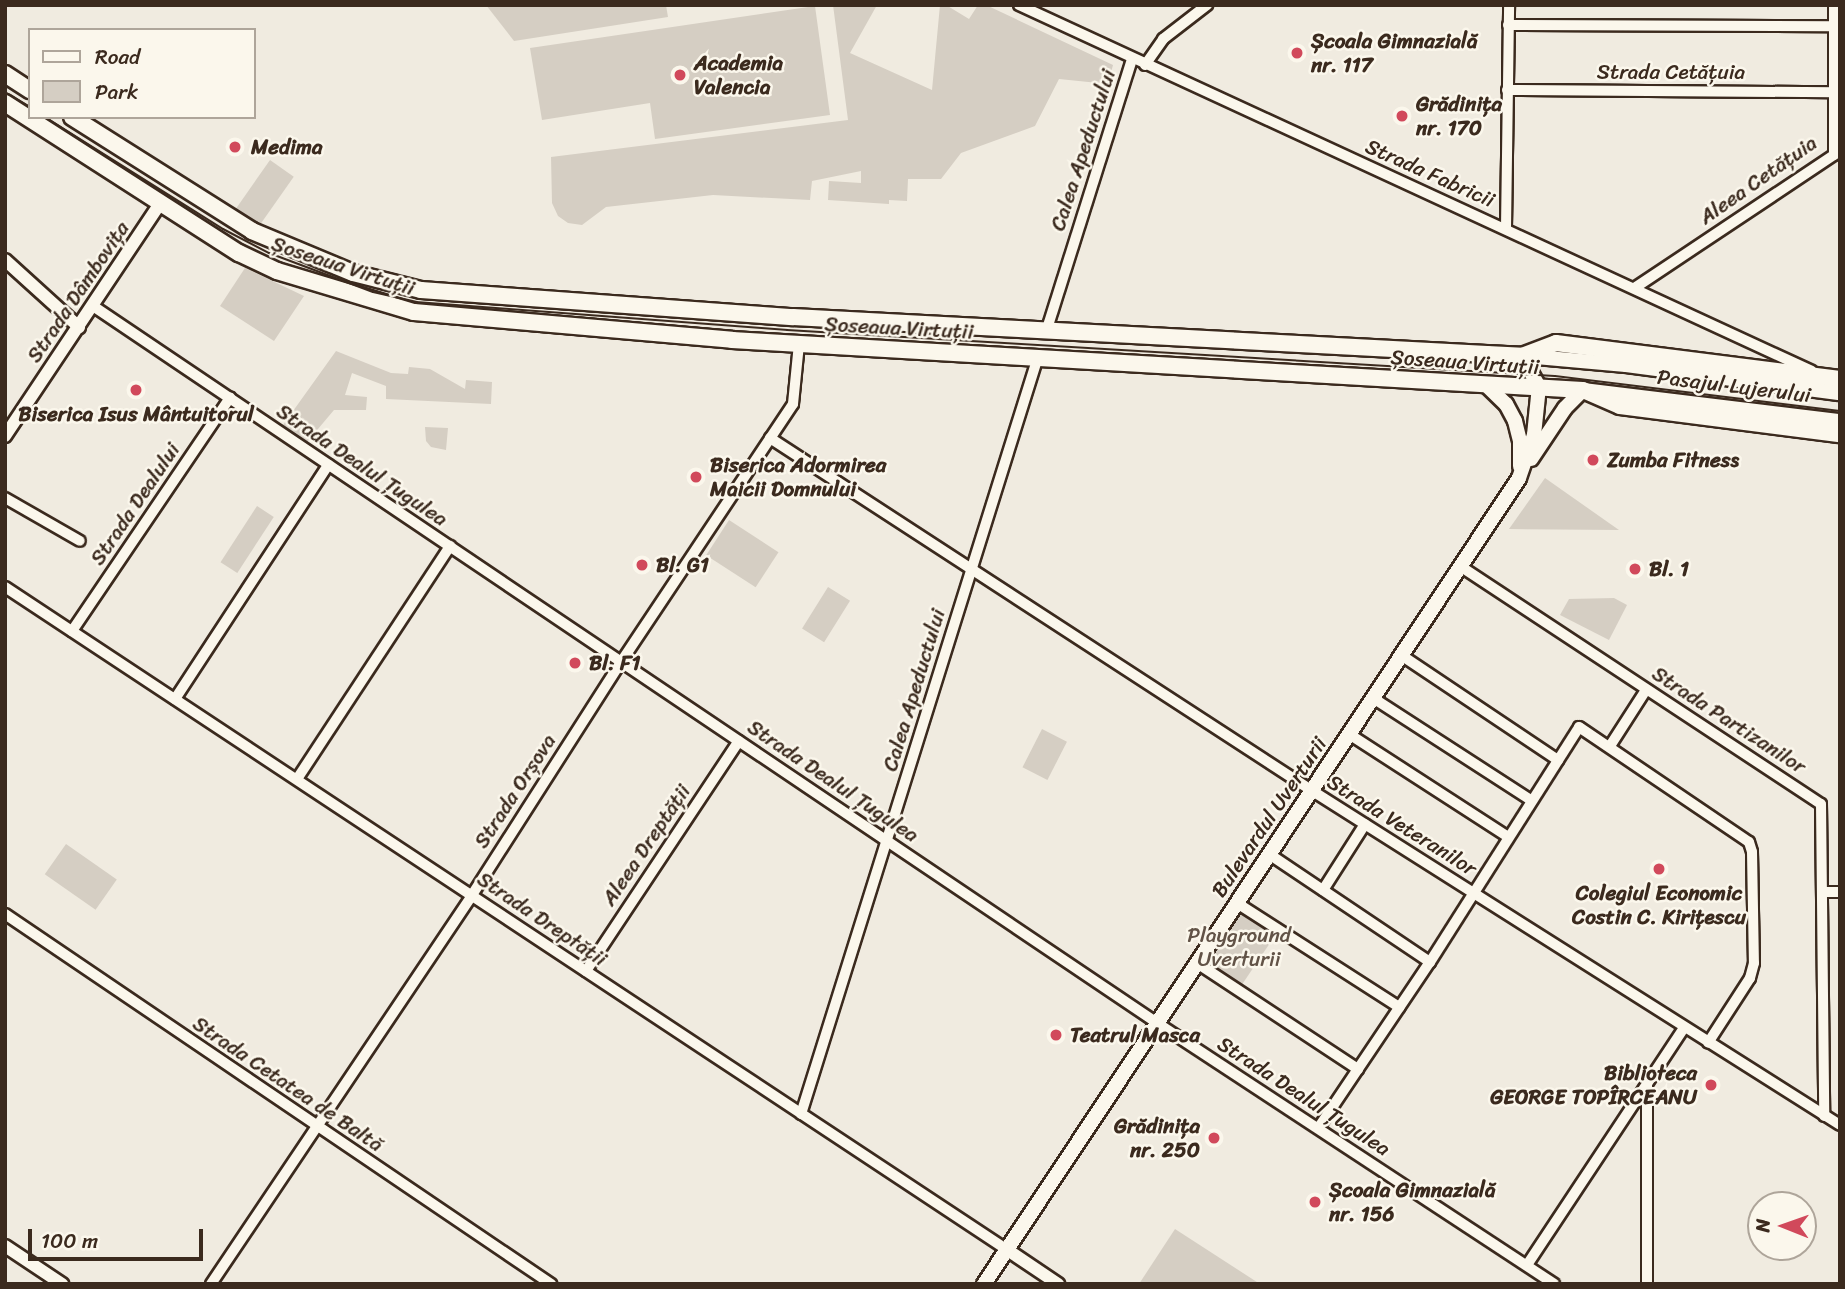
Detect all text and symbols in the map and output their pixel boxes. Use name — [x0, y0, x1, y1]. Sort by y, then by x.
legend — [28, 28, 256, 119]
place label: Școala Gimnazială nr. 117 — [1311, 28, 1478, 78]
text: Road — [95, 38, 140, 76]
marker: Școala Gimnazială nr. 117 — [1289, 45, 1305, 61]
place label: Academia Valencia — [694, 50, 783, 100]
street label: Strada Cetățuia — [1597, 59, 1745, 85]
street label: Calea Apeductului — [1045, 66, 1121, 234]
marker: Academia Valencia — [672, 67, 688, 83]
text: Park — [95, 73, 138, 111]
place label: Grădinița nr. 170 — [1416, 91, 1502, 141]
marker: Grădinița nr. 170 — [1394, 108, 1410, 124]
street label: Aleea Cetățuia — [1694, 130, 1822, 230]
street label: Strada Fabricii — [1362, 133, 1498, 213]
place label: Medima — [251, 134, 322, 160]
marker: Medima — [225, 137, 245, 157]
street label: Strada Dâmbovița — [21, 217, 135, 367]
street label: Șoseaua Virtuții — [268, 231, 418, 301]
street label: Șoseaua Virtuții — [823, 311, 975, 345]
street label: Șoseaua Virtuții — [1389, 344, 1541, 380]
street label: Pasajul Lujerului — [1656, 364, 1812, 408]
marker: Biserica Isus Mântuitorul — [128, 382, 144, 398]
street label: Strada Dealul Țugulea — [272, 398, 452, 532]
place label: Biserica Isus Mântuitorul — [19, 401, 253, 427]
street label: Strada Dealului — [85, 438, 185, 570]
place label: Zumba Fitness — [1607, 447, 1740, 473]
place label: Biserica Adormirea Maicii Domnului — [710, 452, 886, 502]
marker: Zumba Fitness — [1585, 452, 1601, 468]
marker: Biserica Adormirea Maicii Domnului — [688, 469, 704, 485]
place label: Bl. G1 — [656, 552, 709, 578]
place label: Bl. 1 — [1649, 556, 1689, 582]
marker: Bl. G1 — [634, 557, 650, 573]
marker: Bl. 1 — [1627, 561, 1643, 577]
street label: Calea Apeductului — [877, 606, 951, 774]
place label: Bl. F1 — [589, 650, 640, 676]
marker: Bl. F1 — [567, 655, 583, 671]
street label: Strada Partizanilor — [1647, 661, 1811, 779]
street label: Strada Dealul Țugulea — [743, 714, 923, 848]
street label: Strada Orșova — [469, 729, 561, 853]
street label: Bulevardul Uverturii — [1206, 732, 1332, 902]
street label: Strada Veteranilor — [1322, 769, 1482, 881]
street label: Aleea Dreptății — [596, 780, 696, 910]
marker: Colegiul Economic Costin C. Kirițescu — [1651, 861, 1667, 877]
street label: Strada Dreptății — [472, 866, 612, 972]
place label: Colegiul Economic Costin C. Kirițescu — [1572, 880, 1746, 930]
park label: Playground Uverturii — [1187, 922, 1291, 972]
street label: Strada Cetatea de Baltă — [188, 1011, 388, 1157]
place label: Teatrul Masca — [1070, 1022, 1200, 1048]
marker: Teatrul Masca — [1048, 1027, 1064, 1043]
street label: Strada Dealul Țugulea — [1213, 1031, 1395, 1161]
place label: Biblioteca GEORGE TOPÎRCEANU — [1490, 1060, 1697, 1110]
marker: Biblioteca GEORGE TOPÎRCEANU — [1703, 1077, 1719, 1093]
place label: Grădinița nr. 250 — [1114, 1113, 1200, 1163]
marker: Grădinița nr. 250 — [1206, 1130, 1222, 1146]
place label: Școala Gimnazială nr. 156 — [1329, 1177, 1496, 1227]
north arrow — [1747, 1191, 1817, 1261]
marker: Școala Gimnazială nr. 156 — [1307, 1194, 1323, 1210]
scale bar — [32, 1216, 206, 1260]
text: N — [1746, 1219, 1779, 1233]
text: 100 m — [41, 1222, 98, 1260]

